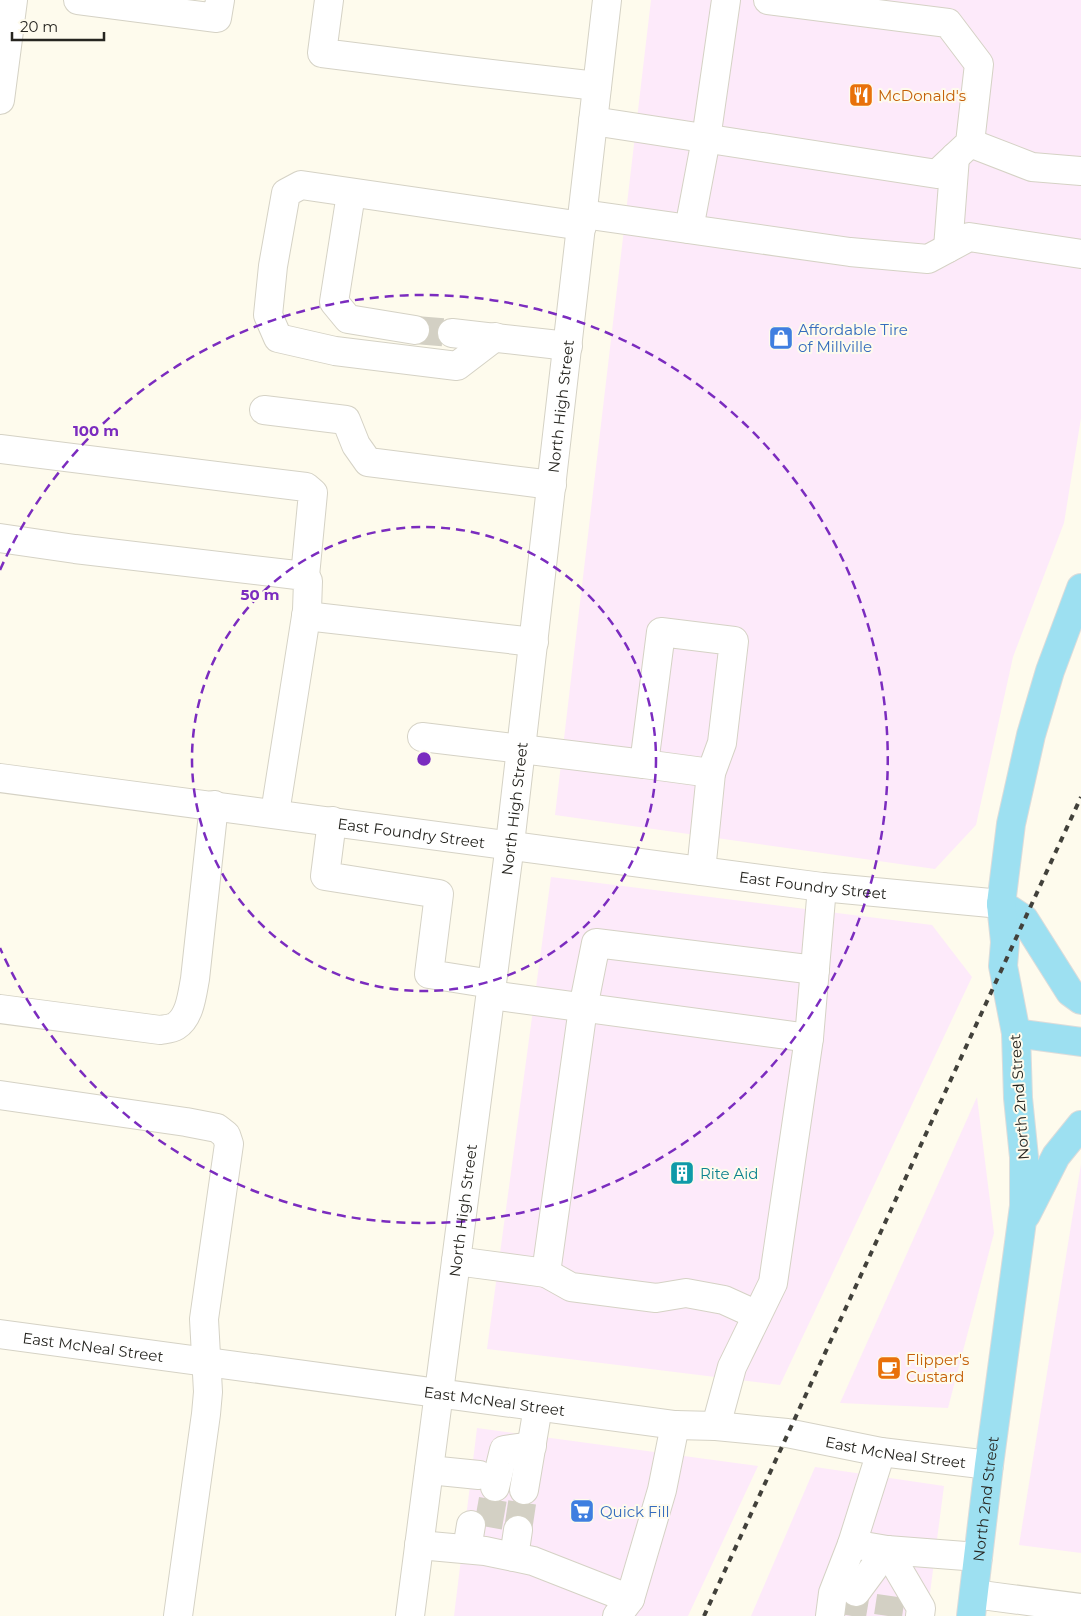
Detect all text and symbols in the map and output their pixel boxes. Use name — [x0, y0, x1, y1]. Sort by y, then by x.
scale bar — [12, 10, 105, 42]
text: 20 m — [20, 17, 58, 36]
restaurant icon: McDonald's — [848, 82, 874, 108]
place label: McDonald's — [878, 86, 966, 105]
place label: Affordable Tire of Millville — [798, 320, 908, 356]
shop icon: Affordable Tire of Millville — [768, 325, 794, 351]
street label: North High Street — [543, 339, 577, 474]
text: 100 m — [73, 421, 119, 440]
text: 50 m — [240, 585, 280, 604]
street label: North High Street — [497, 741, 531, 876]
centre of rings — [415, 750, 433, 768]
street label: East Foundry Street — [337, 813, 486, 852]
street label: East Foundry Street — [738, 867, 888, 903]
street label: North 2nd Street — [1005, 1033, 1033, 1161]
street label: North High Street — [445, 1143, 481, 1278]
building icon: Rite Aid — [669, 1160, 695, 1186]
place label: Rite Aid — [700, 1164, 759, 1183]
street label: East McNeal Street — [21, 1328, 165, 1365]
place label: Flipper's Custard — [906, 1350, 969, 1386]
cafe icon: Flipper's Custard — [876, 1355, 902, 1381]
street label: East McNeal Street — [423, 1382, 566, 1420]
street label: East McNeal Street — [824, 1432, 967, 1472]
street label: North 2nd Street — [968, 1435, 1002, 1563]
supermarket icon: Quick Fill — [569, 1498, 595, 1524]
place label: Quick Fill — [600, 1502, 670, 1521]

